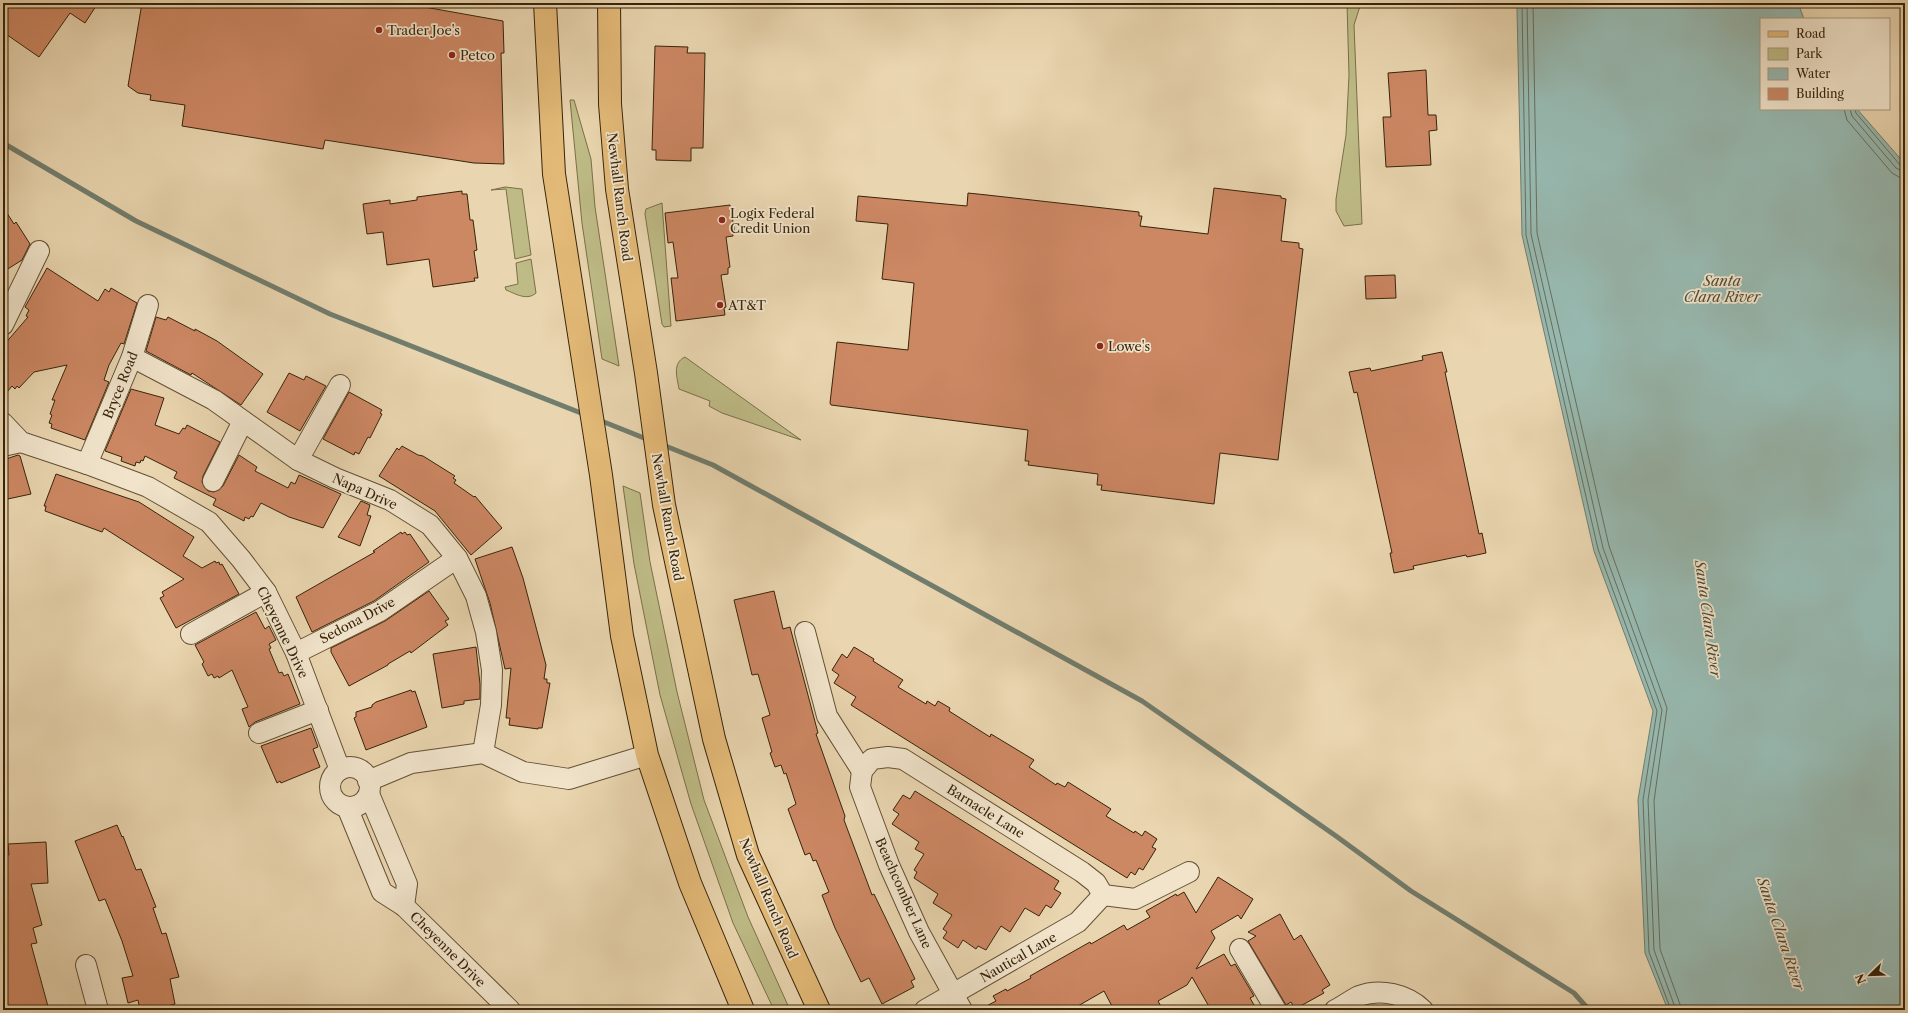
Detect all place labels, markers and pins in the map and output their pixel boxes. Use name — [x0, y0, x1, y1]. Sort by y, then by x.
place label: Trader Joe's — [387, 22, 460, 38]
marker: Trader Joe's — [374, 25, 384, 35]
place label: Petco — [460, 47, 495, 63]
marker: Petco — [447, 50, 457, 60]
place label: Logix Federal Credit Union — [730, 205, 815, 236]
marker: Logix Federal Credit Union — [717, 215, 727, 225]
place label: AT&T — [727, 297, 766, 313]
marker: AT&T — [715, 300, 725, 310]
place label: Lowe's — [1108, 338, 1150, 354]
marker: Lowe's — [1095, 341, 1105, 351]

